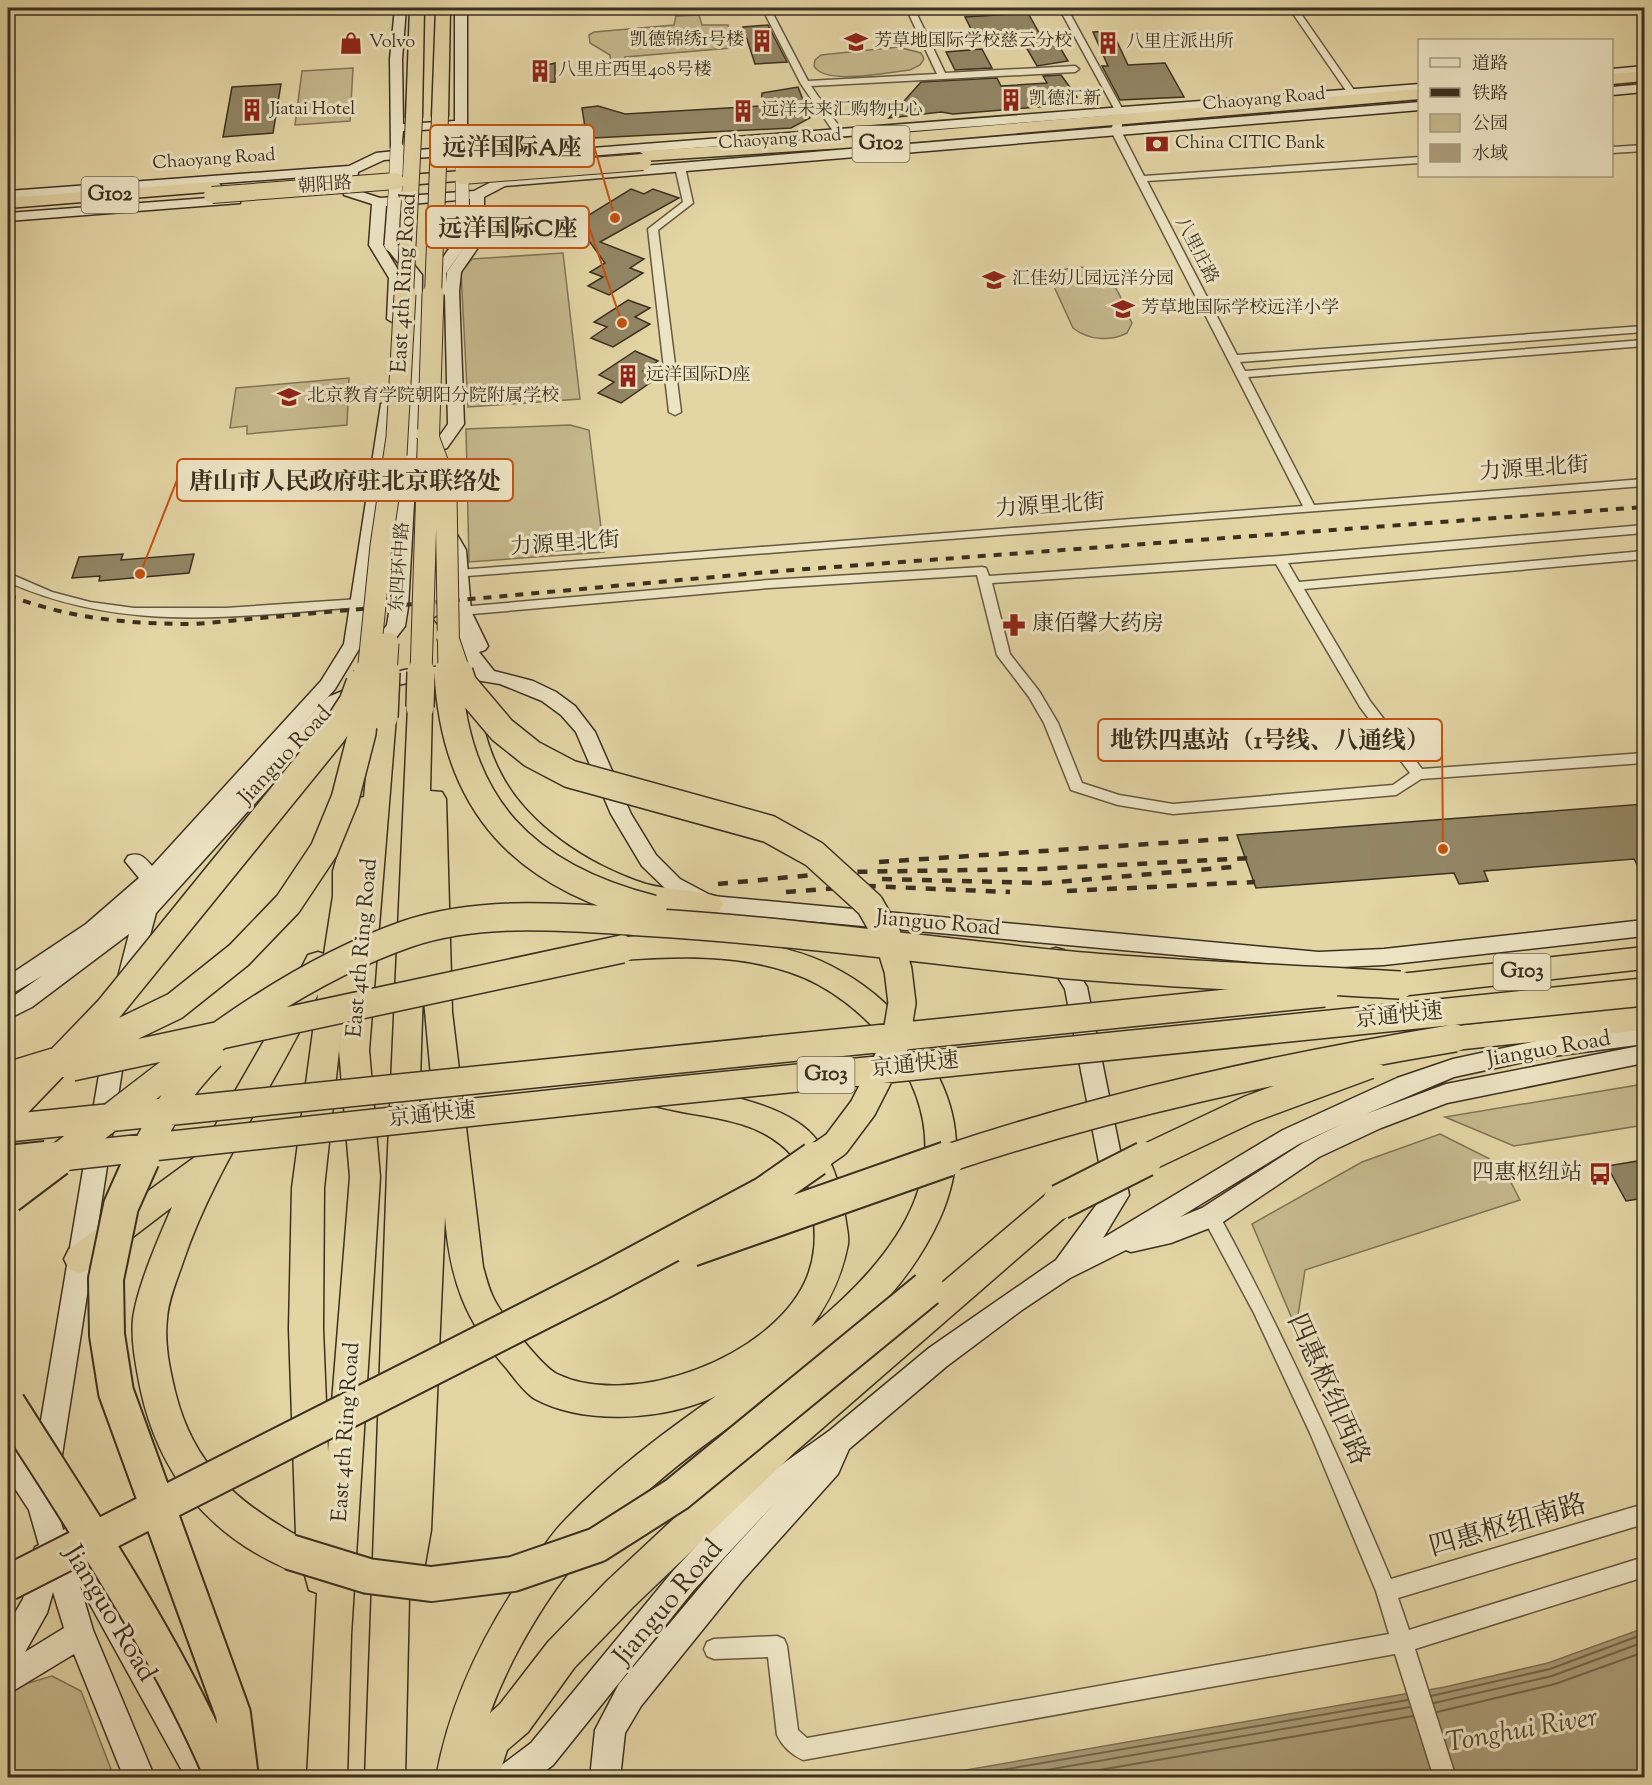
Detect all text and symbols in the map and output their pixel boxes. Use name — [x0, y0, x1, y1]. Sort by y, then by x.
place label: 凯德锦绣1号楼 — [630, 28, 744, 54]
building icon: 凯德锦绣1号楼 — [749, 28, 775, 54]
school or university icon: 芳草地国际学校慈云分校 — [843, 29, 869, 55]
place label: 芳草地国际学校慈云分校 — [874, 29, 1072, 55]
shop icon: Volvo — [338, 30, 364, 56]
place label: Volvo — [369, 30, 415, 56]
building icon: 八里庄派出所 — [1095, 30, 1121, 56]
place label: 八里庄派出所 — [1126, 30, 1234, 56]
legend — [1418, 39, 1613, 177]
text: 道路 — [1472, 52, 1508, 78]
building icon: 八里庄西里408号楼 — [527, 58, 553, 84]
place label: 八里庄西里408号楼 — [558, 58, 711, 84]
street label: Chaoyang Road — [1201, 82, 1327, 118]
text: 铁路 — [1472, 82, 1508, 108]
building icon: 凯德汇新 — [998, 87, 1024, 113]
place label: 凯德汇新 — [1029, 87, 1101, 113]
building icon: Jiatai Hotel — [239, 97, 265, 123]
place label: Jiatai Hotel — [269, 97, 355, 123]
building icon: 远洋未来汇购物中心 — [730, 98, 756, 124]
place label: 远洋未来汇购物中心 — [761, 98, 923, 124]
text: 公园 — [1472, 112, 1508, 138]
street label: Chaoyang Road — [718, 123, 842, 157]
callout: 远洋国际A座 — [430, 125, 594, 167]
road number: G102 — [852, 126, 910, 162]
bank icon: China CITIC Bank — [1144, 131, 1170, 157]
place label: China CITIC Bank — [1175, 131, 1326, 157]
text: 远洋国际A座 — [442, 132, 582, 166]
text: 水域 — [1472, 142, 1508, 168]
street label: Chaoyang Road — [152, 143, 276, 177]
street label: 朝阳路 — [297, 171, 353, 201]
road number: G102 — [82, 177, 138, 213]
street label: East 4th Ring Road — [384, 192, 426, 374]
callout: 远洋国际C座 — [426, 206, 589, 248]
text: 远洋国际C座 — [438, 213, 578, 247]
street label: 八里庄路 — [1168, 213, 1224, 289]
school or university icon: 汇佳幼儿园远洋分园 — [981, 267, 1007, 293]
place label: 汇佳幼儿园远洋分园 — [1012, 267, 1174, 293]
school or university icon: 芳草地国际学校远洋小学 — [1110, 296, 1136, 322]
place label: 芳草地国际学校远洋小学 — [1141, 296, 1339, 322]
building icon: 远洋国际D座 — [615, 363, 641, 389]
place label: 远洋国际D座 — [646, 363, 750, 389]
school or university icon: 北京教育学院朝阳分院附属学校 — [276, 384, 302, 410]
place label: 北京教育学院朝阳分院附属学校 — [307, 384, 559, 410]
street label: 力源里北街 — [1478, 450, 1590, 490]
callout: 唐山市人民政府驻北京联络处 — [177, 459, 513, 501]
text: 唐山市人民政府驻北京联络处 — [189, 466, 501, 500]
street label: 力源里北街 — [994, 487, 1106, 527]
street label: 东四环中路 — [385, 521, 417, 613]
street label: 力源里北街 — [509, 525, 621, 565]
place label: 康佰馨大药房 — [1032, 609, 1164, 641]
pharmacy icon: 康佰馨大药房 — [1001, 612, 1027, 638]
street label: Jianguo Road — [231, 699, 340, 813]
callout: 地铁四惠站（1号线、八通线） — [1098, 719, 1442, 761]
text: 地铁四惠站（1号线、八通线） — [1110, 725, 1430, 759]
street label: East 4th Ring Road — [339, 857, 387, 1039]
street label: Jianguo Road — [873, 903, 1002, 945]
road number: G103 — [1494, 954, 1550, 990]
street label: 京通快速 — [1354, 996, 1444, 1038]
street label: Jianguo Road — [1484, 1023, 1613, 1077]
street label: 京通快速 — [870, 1045, 960, 1087]
road number: G103 — [798, 1057, 854, 1093]
street label: 京通快速 — [387, 1095, 477, 1137]
place label: 四惠枢纽站 — [1472, 1158, 1582, 1190]
bus stop icon: 四惠枢纽站 — [1587, 1161, 1613, 1187]
street label: 四惠枢纽西路 — [1276, 1308, 1378, 1472]
street label: East 4th Ring Road — [325, 1341, 369, 1523]
street label: 四惠枢纽南路 — [1425, 1486, 1591, 1568]
street label: Jianguo Road — [603, 1532, 733, 1676]
street label: Jianguo Road — [52, 1536, 165, 1690]
water label: Tonghui River — [1443, 1698, 1601, 1764]

